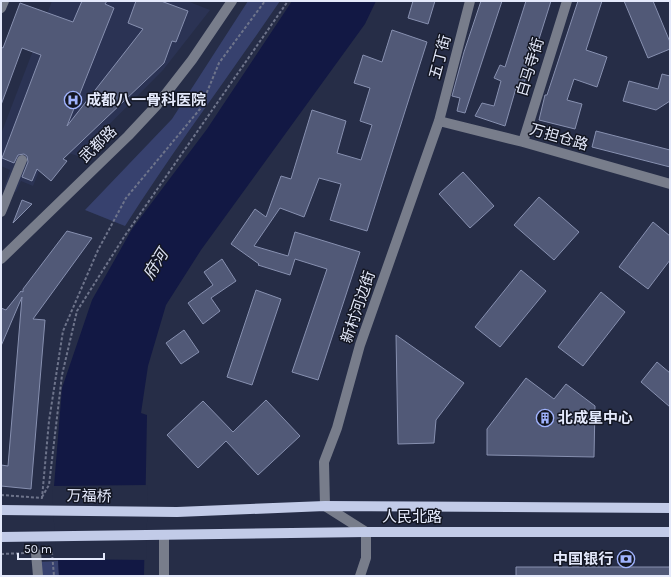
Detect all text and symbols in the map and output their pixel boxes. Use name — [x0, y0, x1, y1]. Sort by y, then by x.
street label: 五丁街 — [425, 33, 455, 81]
street label: 白马寺街 — [513, 36, 547, 98]
hospital icon: 成都八一骨科医院 — [63, 90, 83, 110]
place label: 成都八一骨科医院 — [86, 91, 206, 109]
street label: 万担仓路 — [528, 120, 590, 154]
street label: 武都路 — [76, 122, 120, 166]
water label: 府河 — [139, 243, 174, 283]
street label: 新村河边街 — [337, 269, 379, 345]
building icon: 北成星中心 — [535, 408, 555, 428]
place label: 北成星中心 — [558, 409, 633, 427]
street label: 万福桥 — [66, 487, 112, 505]
street label: 人民北路 — [382, 508, 442, 526]
scale bar — [18, 535, 104, 561]
text: 50 m — [24, 542, 52, 556]
bank icon: 中国银行 — [616, 549, 636, 569]
place label: 中国银行 — [553, 550, 613, 568]

